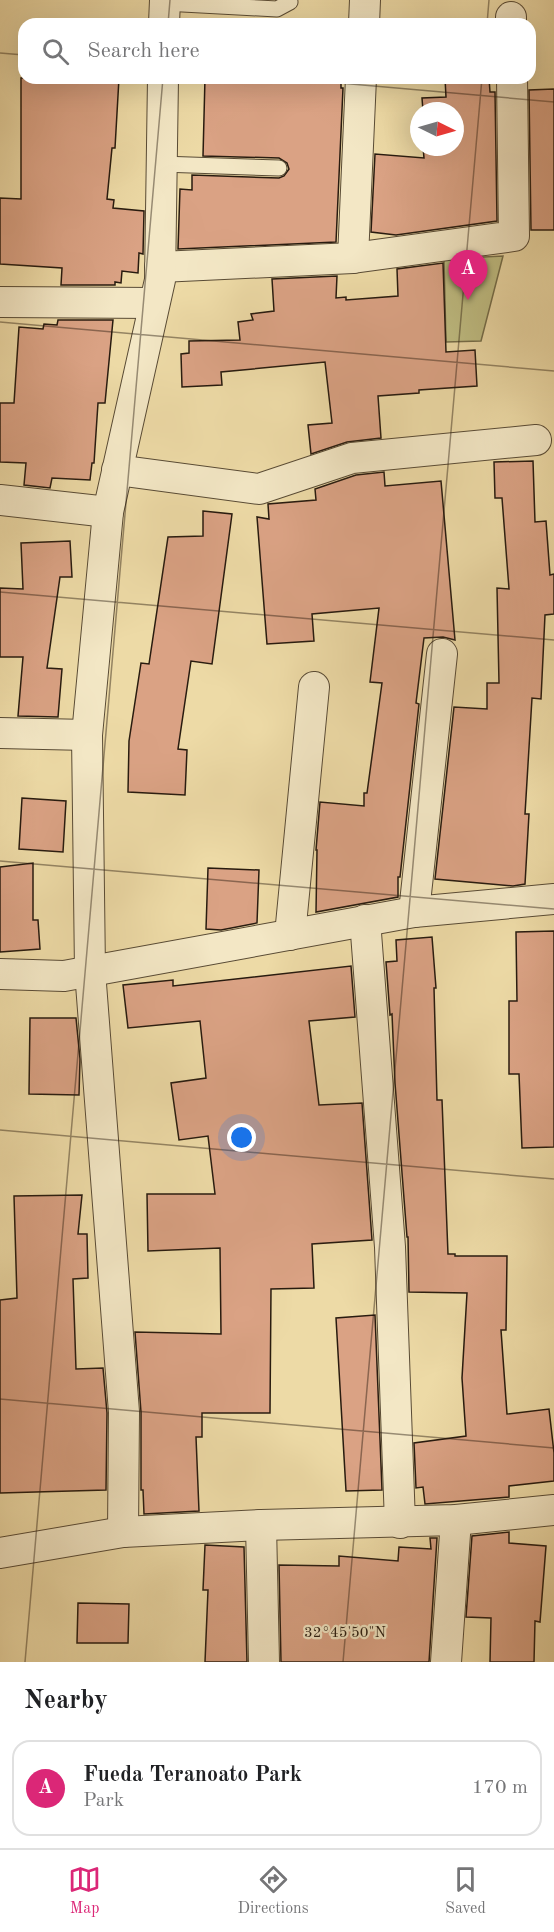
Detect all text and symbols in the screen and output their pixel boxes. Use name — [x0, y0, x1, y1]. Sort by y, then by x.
search box — [18, 18, 536, 84]
icon: search — [39, 35, 72, 68]
text: Search here — [87, 40, 200, 62]
north arrow — [410, 102, 464, 156]
pin: A — [448, 250, 488, 300]
your location — [227, 1123, 256, 1152]
text: 32°45'50"N — [304, 1626, 386, 1641]
text: Nearby — [24, 1688, 108, 1714]
text: Fueda Teranoato Park — [83, 1764, 302, 1786]
text: A — [38, 1778, 53, 1798]
text: 170 m — [472, 1778, 528, 1798]
text: Park — [83, 1791, 124, 1811]
tab: Map — [68, 1863, 101, 1919]
tab: Directions — [238, 1863, 309, 1919]
tab: Saved — [445, 1863, 486, 1919]

